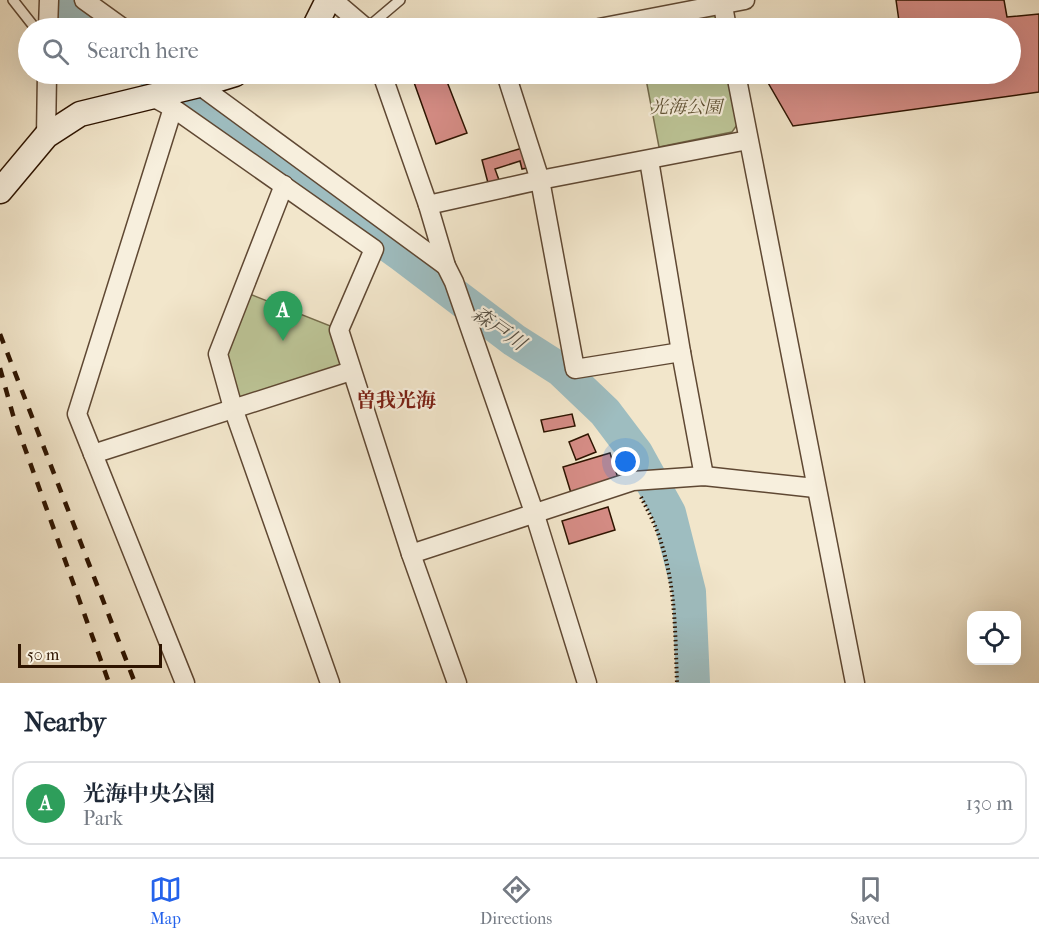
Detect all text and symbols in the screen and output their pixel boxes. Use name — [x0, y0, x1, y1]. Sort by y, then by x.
search box — [18, 18, 1021, 84]
icon: search — [39, 35, 72, 68]
text: Search here — [87, 38, 199, 64]
park label: 光海公園 — [650, 97, 725, 118]
pin: A — [264, 292, 302, 341]
water label: 森戸川 — [468, 302, 532, 356]
district label: 曽我光海 — [356, 389, 436, 412]
your location — [611, 447, 640, 476]
map controls — [967, 611, 1021, 665]
button: locate — [967, 611, 1021, 665]
scale bar — [18, 641, 162, 668]
text: 50 m — [27, 645, 59, 664]
text: Nearby — [24, 707, 106, 738]
text: 光海中央公園 — [83, 781, 215, 807]
text: A — [39, 792, 52, 815]
text: 130 m — [966, 792, 1013, 815]
text: Park — [83, 807, 123, 830]
tab: Map — [149, 873, 182, 928]
tab: Directions — [480, 873, 552, 928]
tab: Saved — [850, 873, 890, 928]

